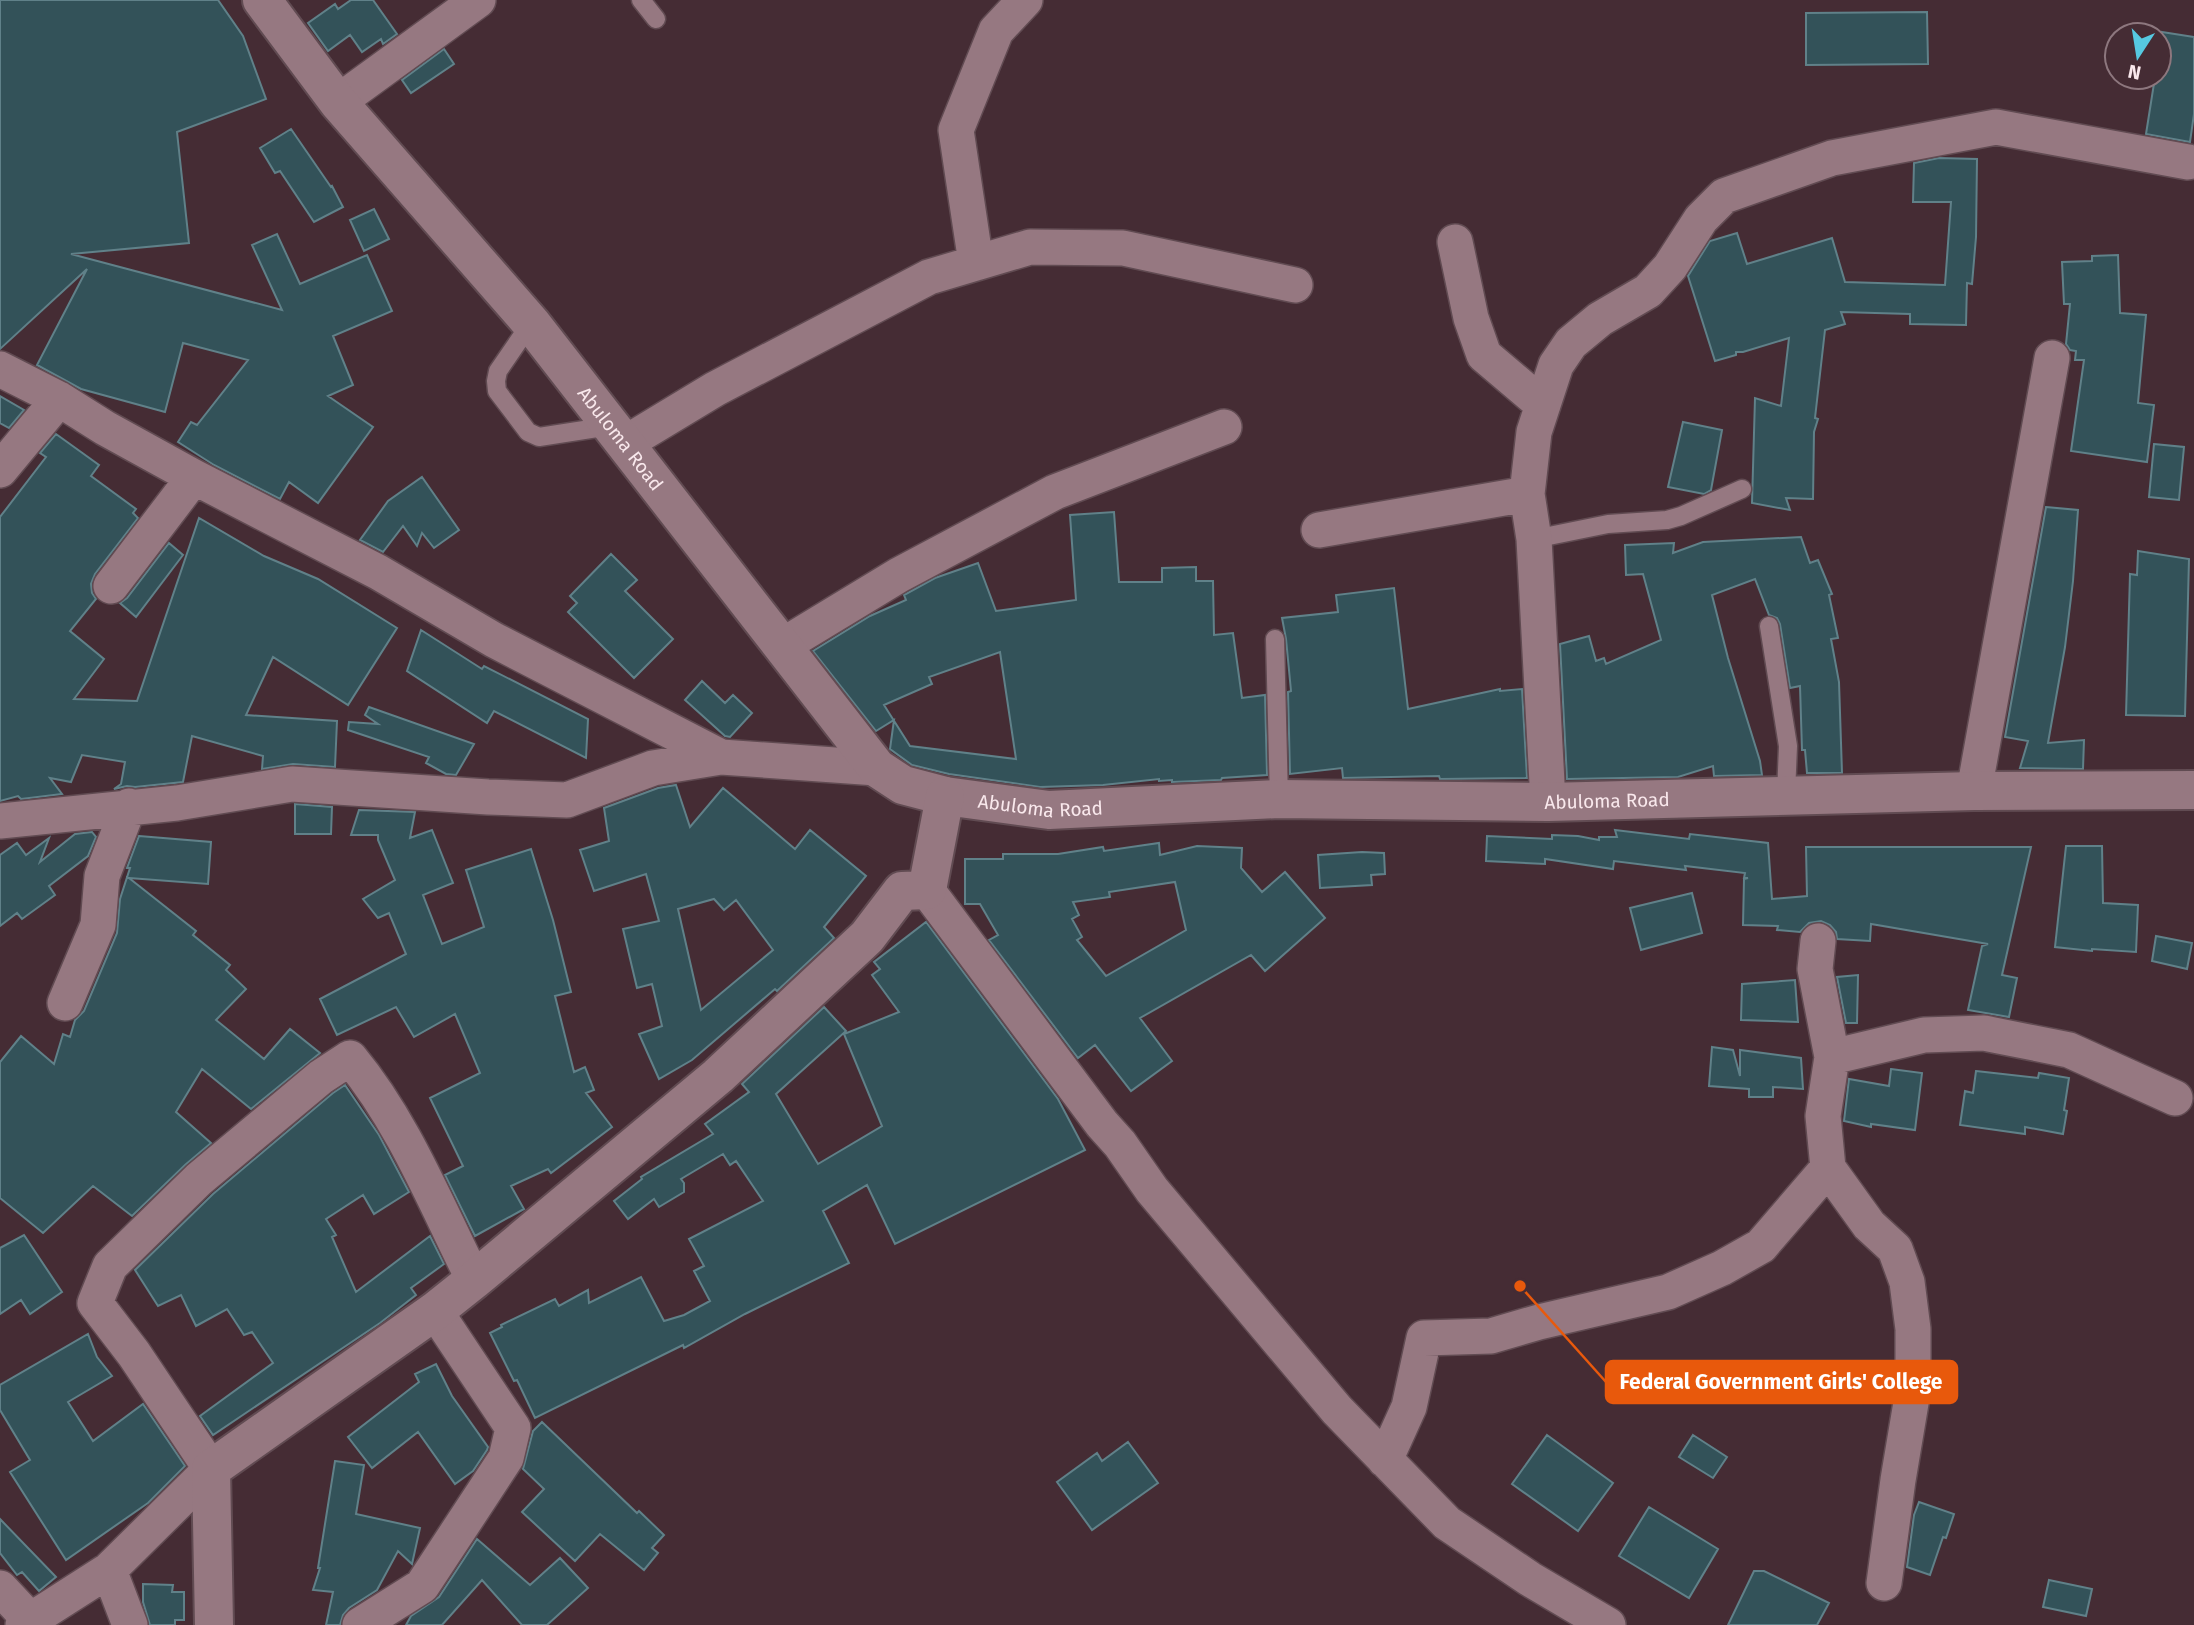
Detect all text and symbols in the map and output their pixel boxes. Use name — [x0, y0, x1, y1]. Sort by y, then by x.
north arrow — [2103, 21, 2173, 91]
text: N — [2126, 60, 2143, 85]
street label: Abuloma Road — [573, 382, 668, 495]
street label: Abuloma Road — [1544, 787, 1670, 814]
street label: Abuloma Road — [977, 789, 1103, 822]
callout: Federal Government Girls' College — [1606, 1361, 1957, 1403]
text: Federal Government Girls' College — [1620, 1369, 1943, 1395]

